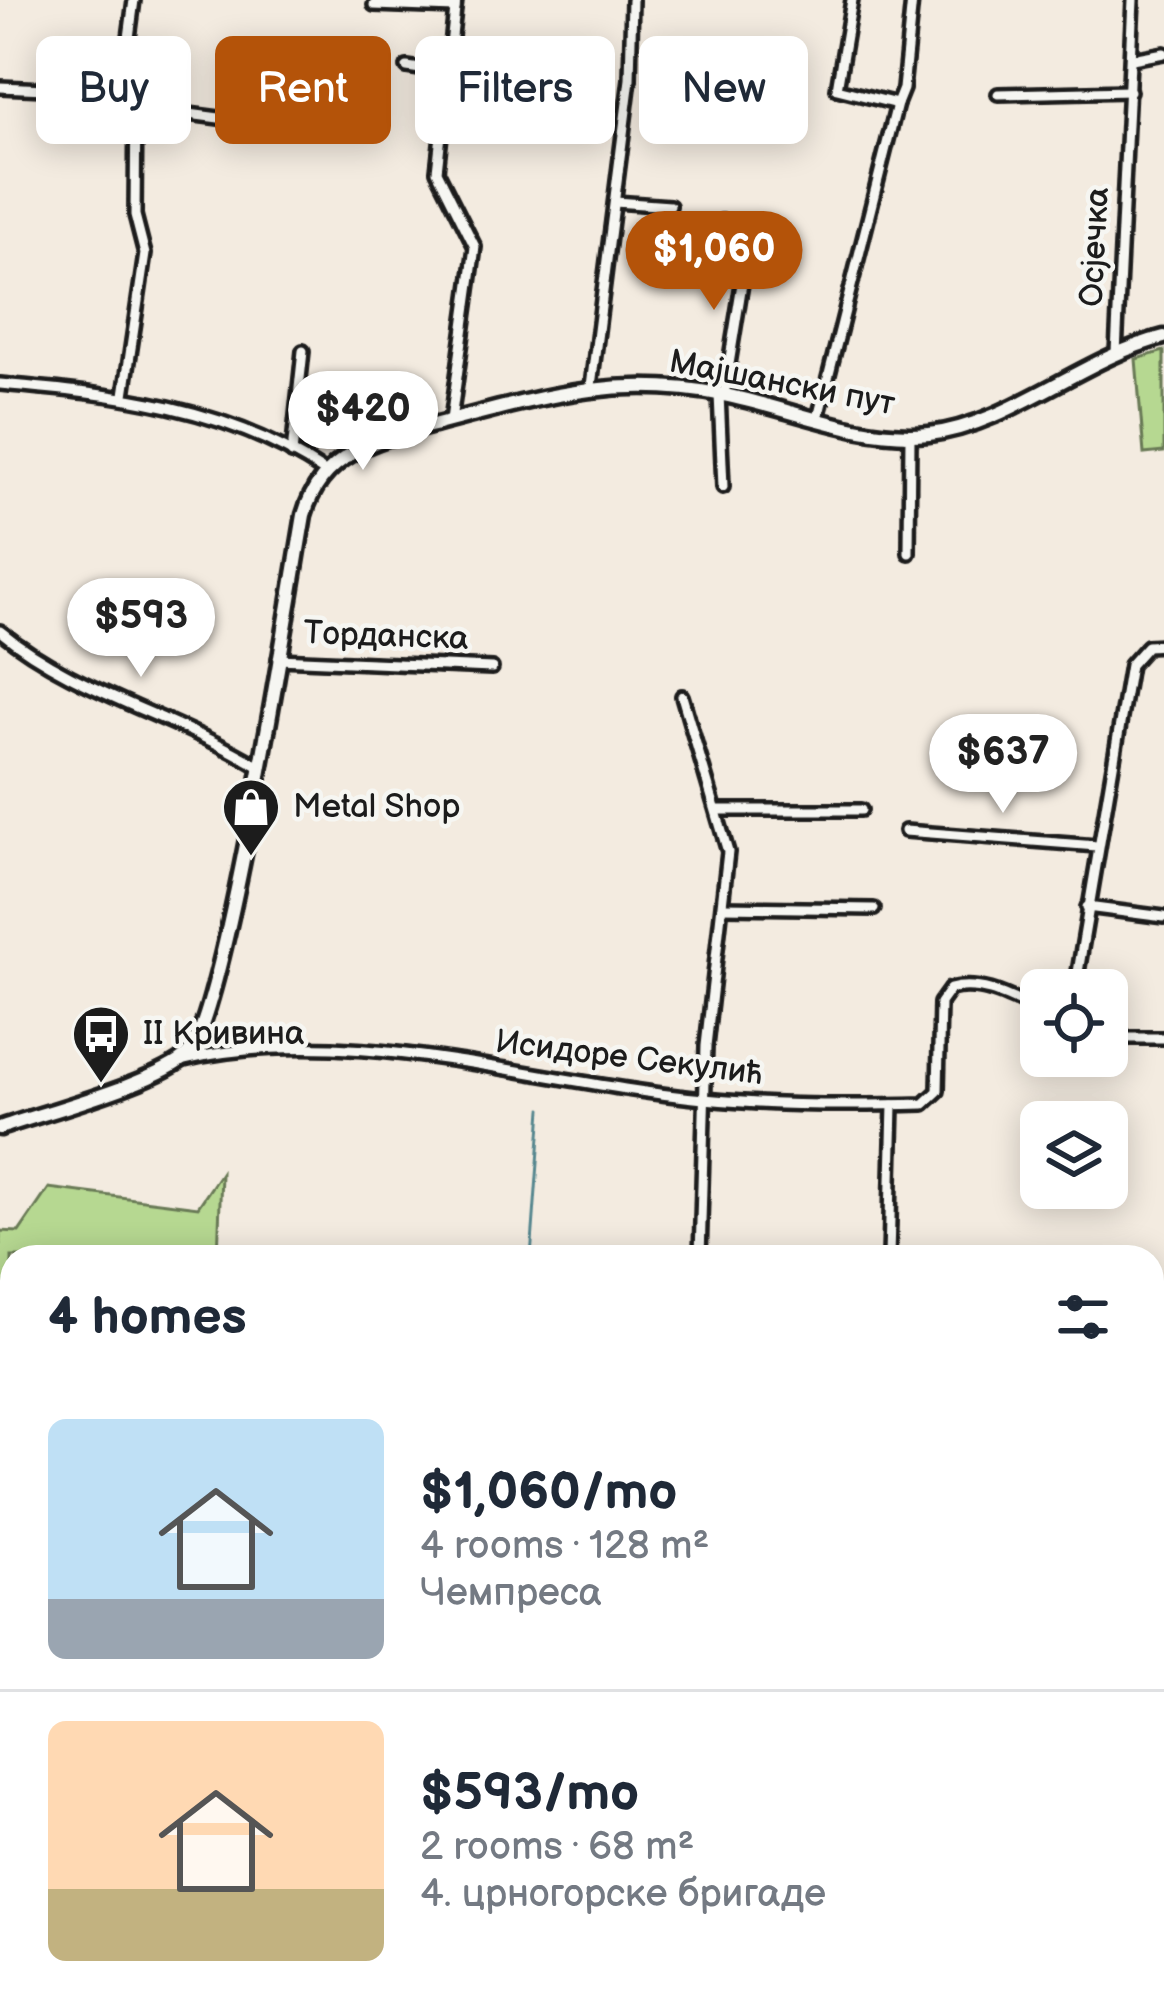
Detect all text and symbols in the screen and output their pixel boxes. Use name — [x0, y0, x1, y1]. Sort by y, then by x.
chip: Buy — [36, 36, 191, 144]
chip: Rent — [215, 36, 391, 144]
chip: Filters — [415, 36, 615, 144]
chip: New — [639, 36, 808, 144]
street label: Осјечка — [1072, 186, 1118, 308]
pin: $1,060 — [616, 211, 812, 313]
text: $1,060 — [652, 226, 776, 273]
street label: Мајшански пут — [666, 342, 899, 425]
pin: $420 — [292, 371, 434, 473]
text: $420 — [315, 386, 411, 433]
pin: $593 — [70, 578, 212, 680]
text: $593 — [94, 593, 188, 640]
street label: Торданска — [303, 613, 469, 659]
pin: $637 — [932, 714, 1074, 816]
text: $637 — [956, 729, 1050, 776]
shop icon: Metal Shop — [220, 776, 282, 858]
place label: Metal Shop — [293, 787, 461, 827]
map controls — [1020, 969, 1128, 1209]
button: locate — [1020, 969, 1128, 1077]
bus stop icon: II Кривина — [70, 1003, 132, 1085]
place label: II Кривина — [143, 1014, 305, 1054]
street label: Исидоре Секулић — [493, 1022, 765, 1094]
button: layers — [1020, 1101, 1128, 1209]
icon: filters — [1050, 1284, 1116, 1350]
text: 4 homes — [48, 1287, 247, 1348]
text: $1,060/mo — [420, 1462, 677, 1523]
icon: home — [144, 1467, 288, 1611]
text: 4 rooms · 128 m² — [420, 1523, 709, 1570]
text: Чемпреса — [420, 1570, 602, 1617]
text: $593/mo — [420, 1763, 639, 1824]
icon: home — [144, 1769, 288, 1913]
text: 2 rooms · 68 m² — [420, 1824, 694, 1871]
text: 4. црногорске бригаде — [420, 1871, 826, 1918]

